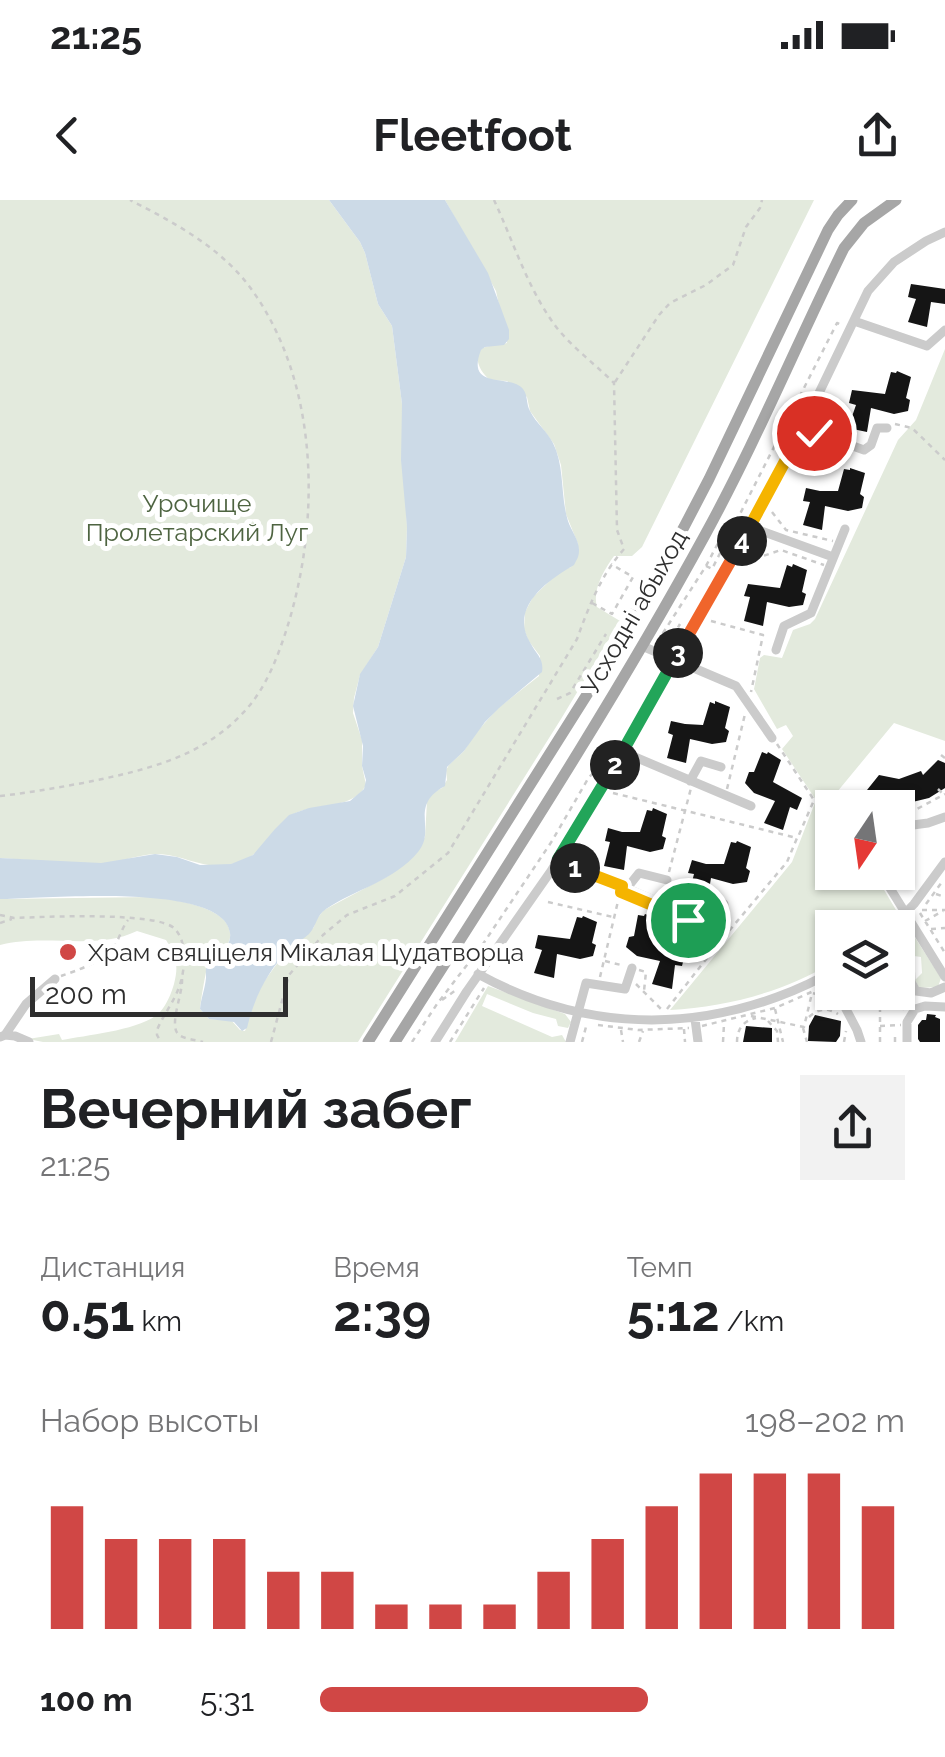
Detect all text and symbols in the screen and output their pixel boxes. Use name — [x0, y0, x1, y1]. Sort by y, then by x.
text: 21:25 — [50, 13, 142, 58]
icon: back — [40, 108, 95, 163]
icon: share — [850, 108, 905, 163]
text: Fleetfoot — [373, 109, 572, 162]
pin — [772, 391, 857, 476]
icon: check — [787, 406, 842, 461]
park label: Урочище Пролетарский Луг — [86, 488, 308, 547]
pin: 4 — [717, 516, 767, 566]
street label: Усходні абыход — [575, 524, 693, 700]
text: 4 — [734, 524, 750, 557]
pin: 3 — [653, 628, 703, 678]
text: 3 — [670, 636, 686, 669]
pin: 2 — [590, 740, 640, 790]
text: 2 — [607, 748, 623, 781]
north arrow — [815, 790, 915, 890]
map controls — [815, 790, 915, 1010]
pin: 1 — [550, 843, 600, 893]
text: 1 — [568, 851, 582, 884]
pin — [646, 878, 731, 963]
icon: arrive — [661, 893, 716, 948]
button: layers — [815, 910, 915, 1010]
place label: Храм свяціцеля Мікалая Цудатворца — [88, 937, 524, 967]
marker: Храм свяціцеля Мікалая Цудатворца — [57, 941, 79, 963]
scale bar — [30, 972, 288, 1016]
text: 200 m — [45, 978, 127, 1011]
button: share — [800, 1075, 905, 1180]
text: Вечерний забег — [40, 1076, 471, 1141]
text: 21:25 — [40, 1146, 111, 1183]
text: Дистанция — [40, 1251, 185, 1284]
text: Время — [333, 1251, 420, 1284]
text: Темп — [627, 1251, 693, 1284]
text: 0.51 — [40, 1284, 134, 1343]
text: 2:39 — [333, 1284, 431, 1343]
text: 5:12 — [627, 1284, 720, 1343]
text: km — [134, 1305, 182, 1338]
text: /km — [720, 1305, 784, 1338]
text: Набор высоты — [40, 1402, 260, 1439]
text: 198–202 m — [745, 1402, 905, 1439]
text: 100 m — [40, 1681, 133, 1718]
text: 5:31 — [200, 1681, 254, 1718]

